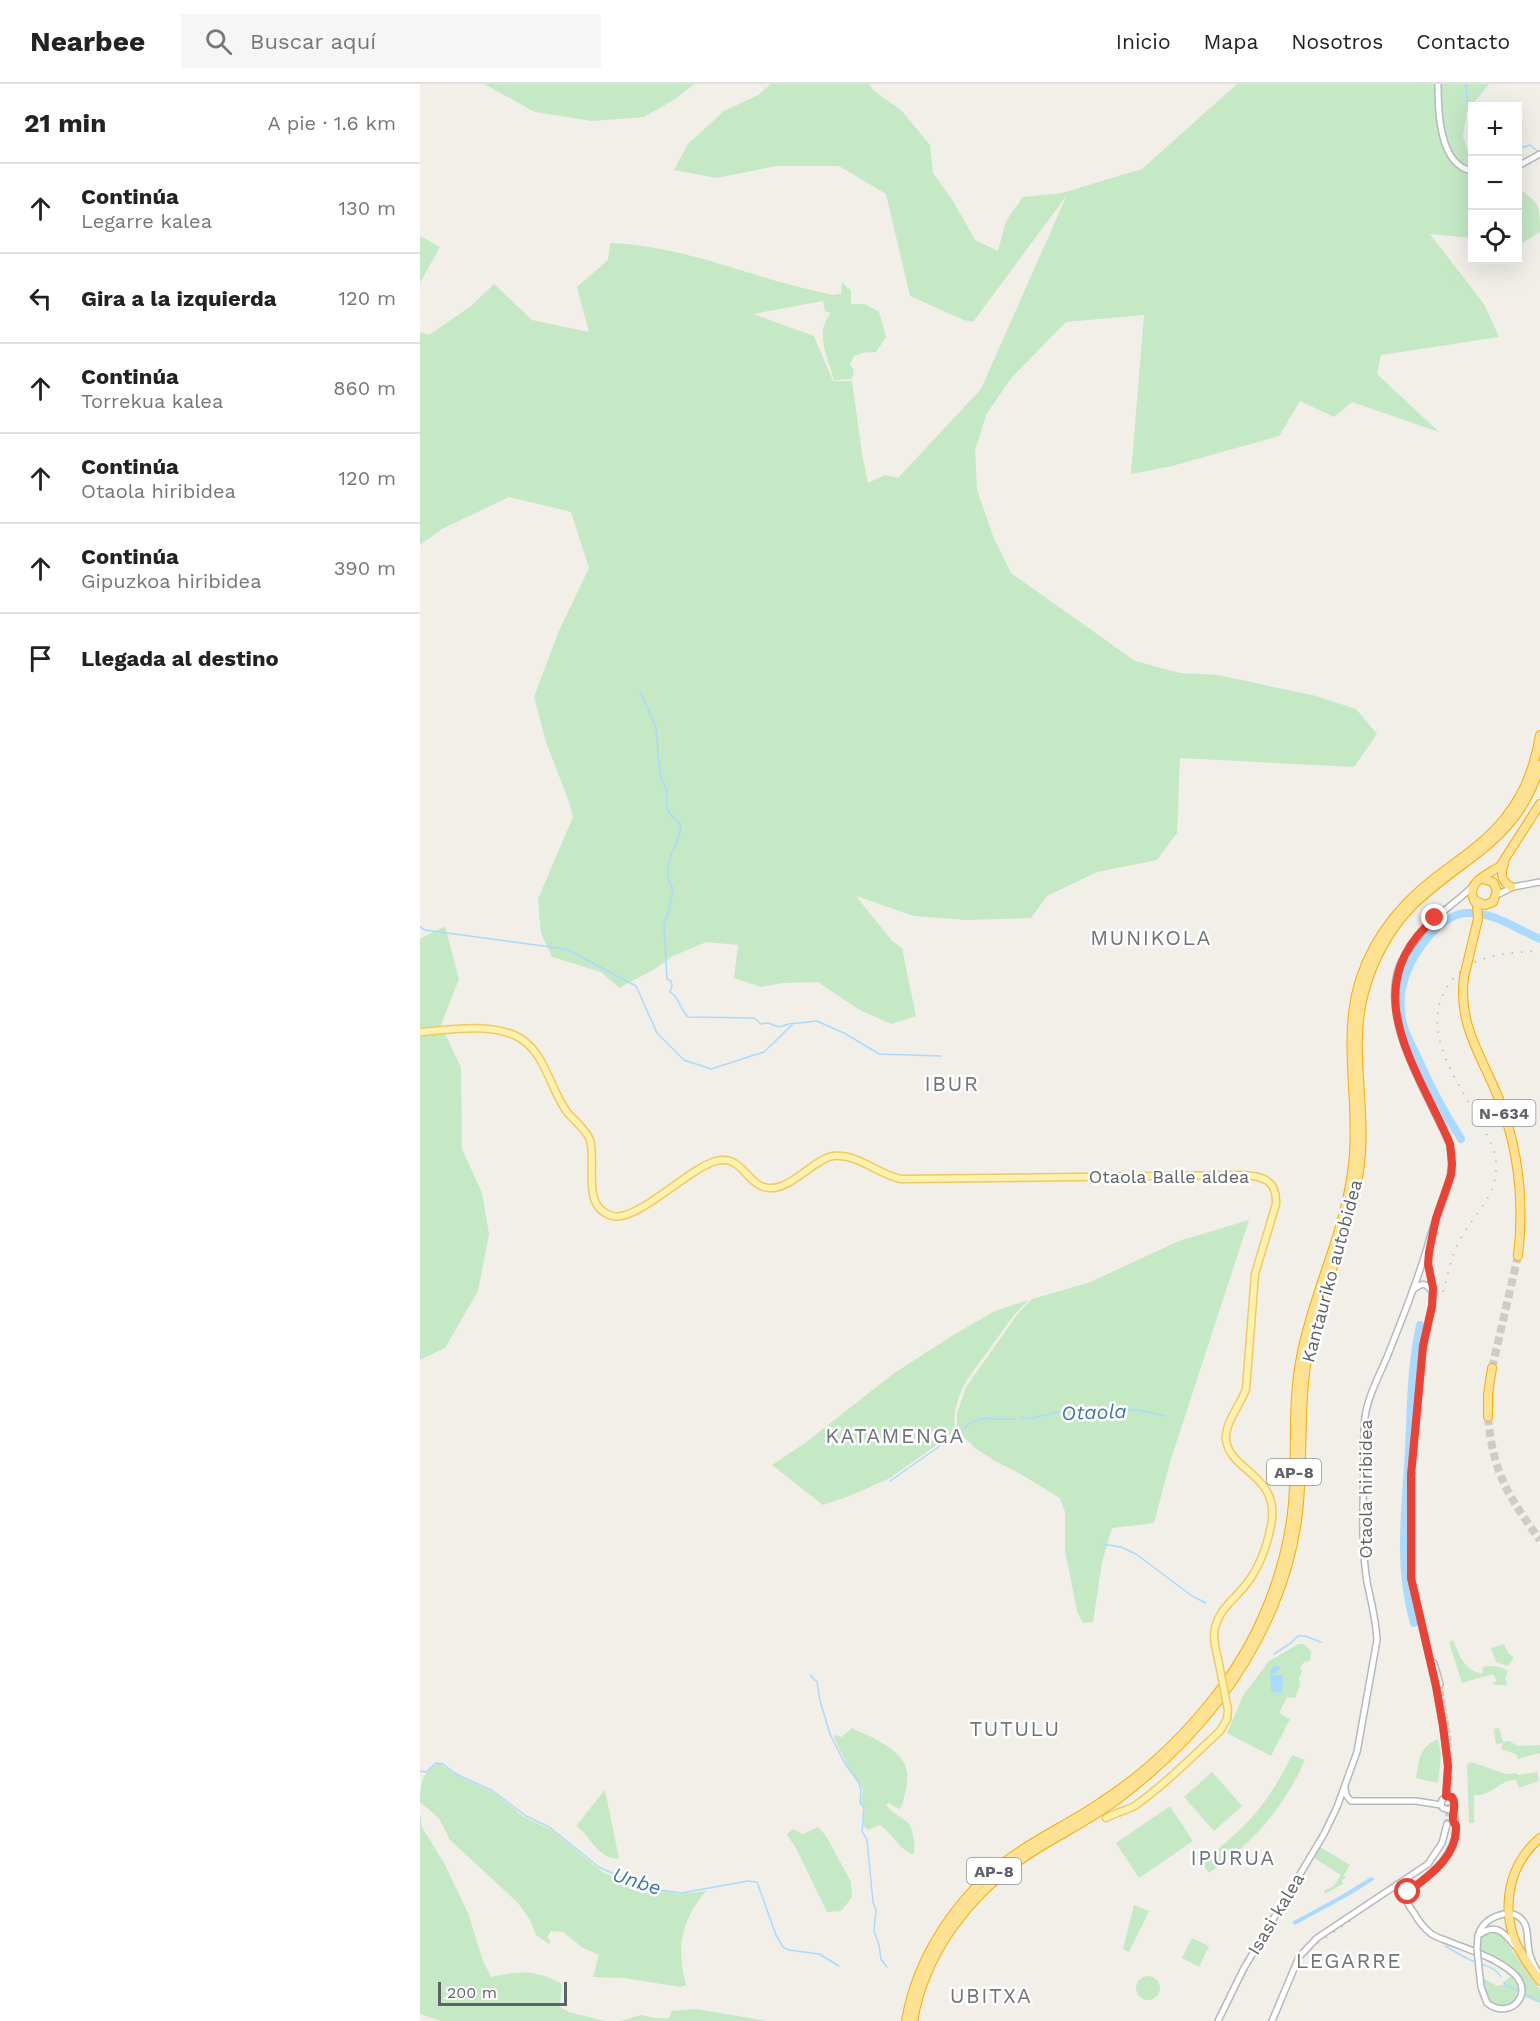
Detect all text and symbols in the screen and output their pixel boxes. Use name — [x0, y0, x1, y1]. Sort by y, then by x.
search box — [181, 14, 601, 68]
text: Nearbee — [30, 25, 145, 58]
icon: search — [202, 25, 235, 58]
text: Buscar aquí — [250, 29, 376, 54]
text: Inicio — [1116, 29, 1171, 54]
text: Mapa — [1204, 29, 1258, 54]
text: Nosotros — [1291, 29, 1383, 54]
text: Contacto — [1416, 29, 1510, 54]
map controls — [1468, 102, 1522, 264]
button: + — [1468, 102, 1522, 156]
text: 21 min — [24, 108, 106, 138]
text: A pie · 1.6 km — [267, 111, 396, 135]
button: − — [1468, 156, 1522, 210]
text: Continúa — [81, 184, 179, 209]
icon: ahead — [24, 192, 57, 225]
text: 130 m — [338, 196, 396, 220]
text: Legarre kalea — [81, 209, 212, 233]
button: locate — [1468, 210, 1522, 264]
icon: left — [24, 282, 57, 315]
text: Gira a la izquierda — [81, 286, 277, 311]
text: 120 m — [338, 286, 396, 310]
text: Continúa — [81, 364, 179, 389]
icon: ahead — [24, 372, 57, 405]
text: 860 m — [333, 376, 396, 400]
text: Torrekua kalea — [81, 389, 223, 413]
text: Continúa — [81, 454, 179, 479]
icon: ahead — [24, 462, 57, 495]
text: 120 m — [338, 466, 396, 490]
text: Otaola hiribidea — [81, 479, 236, 503]
text: Continúa — [81, 544, 179, 569]
icon: ahead — [24, 552, 57, 585]
text: 390 m — [334, 556, 396, 580]
text: Gipuzkoa hiribidea — [81, 569, 261, 593]
icon: arrive — [24, 642, 57, 675]
text: Llegada al destino — [81, 646, 279, 671]
route end — [1421, 904, 1447, 930]
district label: MUNIKOLA — [1090, 925, 1212, 950]
district label: IBUR — [925, 1071, 979, 1096]
road number: N-634 — [1472, 1100, 1536, 1126]
street label: Otaola Balle aldea — [1089, 1166, 1249, 1187]
street label: Kantauriko autobidea — [1297, 1177, 1366, 1364]
water label: Otaola — [1061, 1399, 1127, 1425]
street label: Otaola hiribidea — [1355, 1419, 1376, 1559]
district label: KATAMENGA — [825, 1423, 965, 1448]
road number: AP-8 — [1267, 1459, 1321, 1485]
district label: TUTULU — [969, 1716, 1061, 1741]
district label: IPURUA — [1190, 1845, 1276, 1870]
road number: AP-8 — [967, 1858, 1021, 1884]
water label: Unbe — [610, 1862, 664, 1900]
street label: Isasi kalea — [1243, 1869, 1308, 1958]
route start — [1394, 1878, 1420, 1904]
district label: LEGARRE — [1296, 1948, 1402, 1973]
scale bar — [438, 1979, 567, 2006]
text: 200 m — [447, 1983, 497, 2002]
district label: UBITXA — [950, 1983, 1032, 2008]

